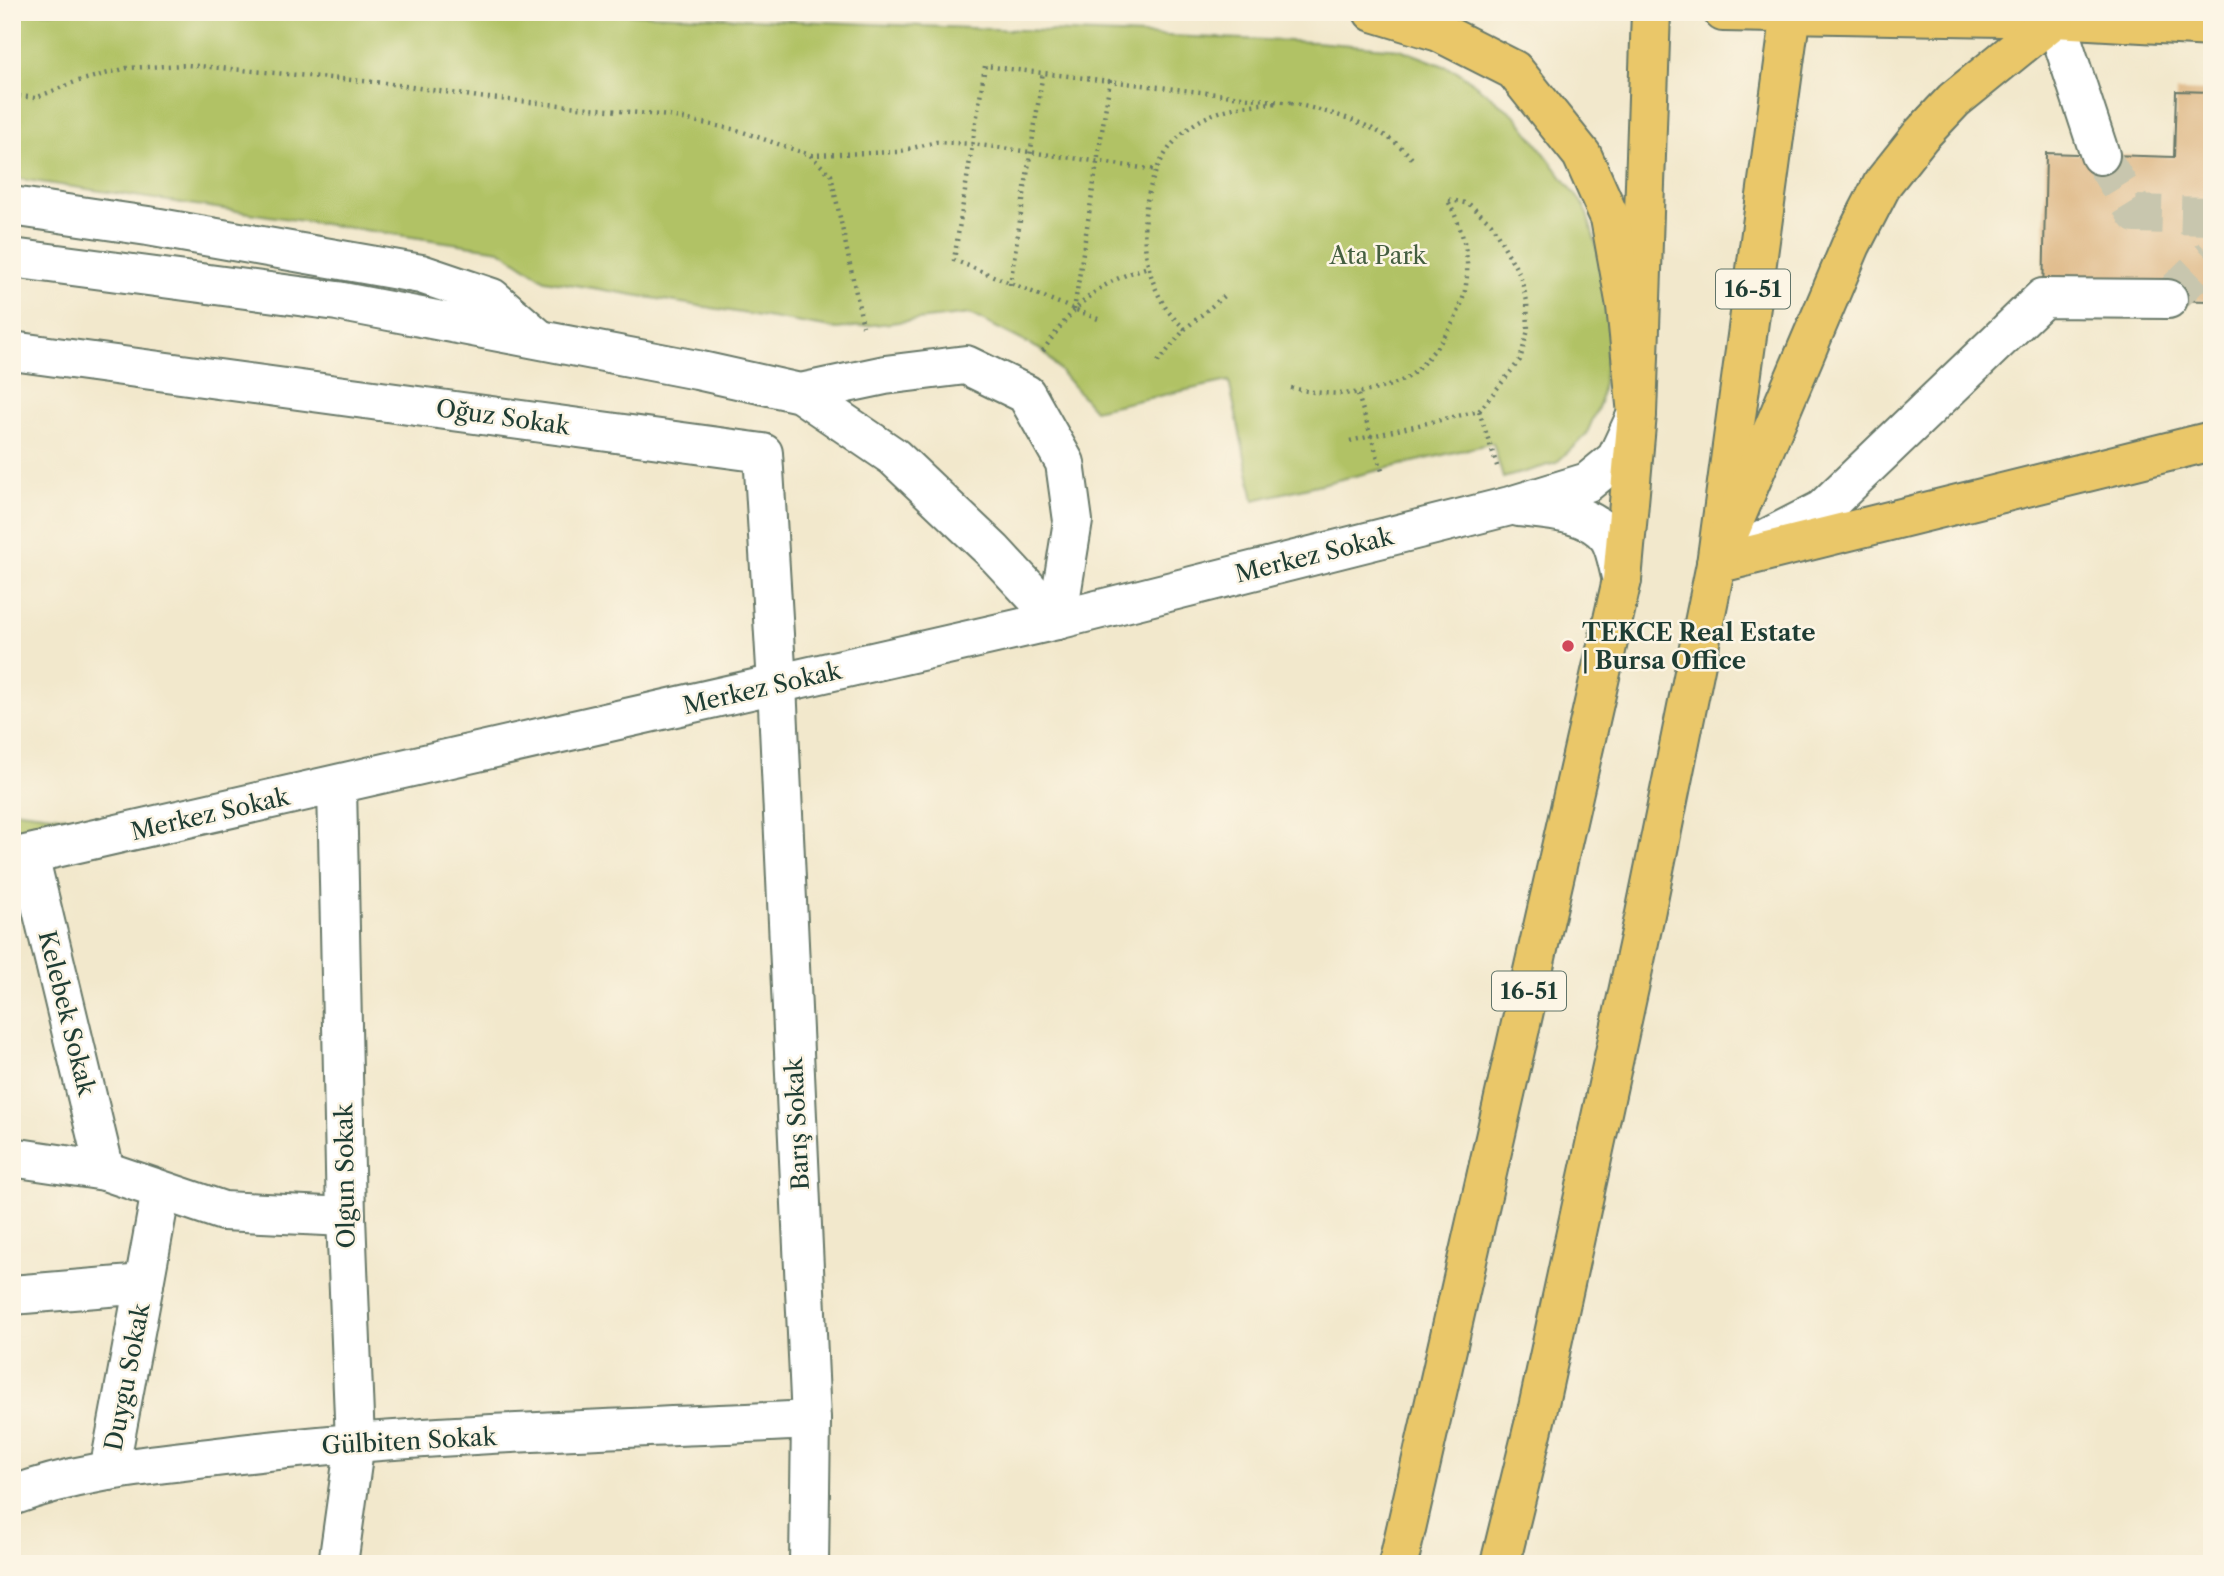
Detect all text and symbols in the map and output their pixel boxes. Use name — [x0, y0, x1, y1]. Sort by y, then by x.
park label: Ata Park — [1329, 241, 1428, 270]
road number: 16-51 — [1716, 270, 1790, 308]
street label: Oğuz Sokak — [434, 393, 573, 441]
street label: Merkez Sokak — [1232, 521, 1397, 589]
place label: TEKCE Real Estate | Bursa Office — [1582, 618, 1816, 675]
marker: TEKCE Real Estate | Bursa Office — [1560, 638, 1576, 654]
street label: Merkez Sokak — [680, 655, 845, 720]
street label: Merkez Sokak — [128, 781, 293, 846]
street label: Kelebek Sokak — [33, 928, 102, 1099]
road number: 16-51 — [1492, 972, 1566, 1010]
street label: Barış Sokak — [779, 1056, 815, 1191]
street label: Olgun Sokak — [329, 1102, 361, 1249]
street label: Duygu Sokak — [98, 1300, 156, 1453]
street label: Gülbiten Sokak — [321, 1422, 498, 1460]

